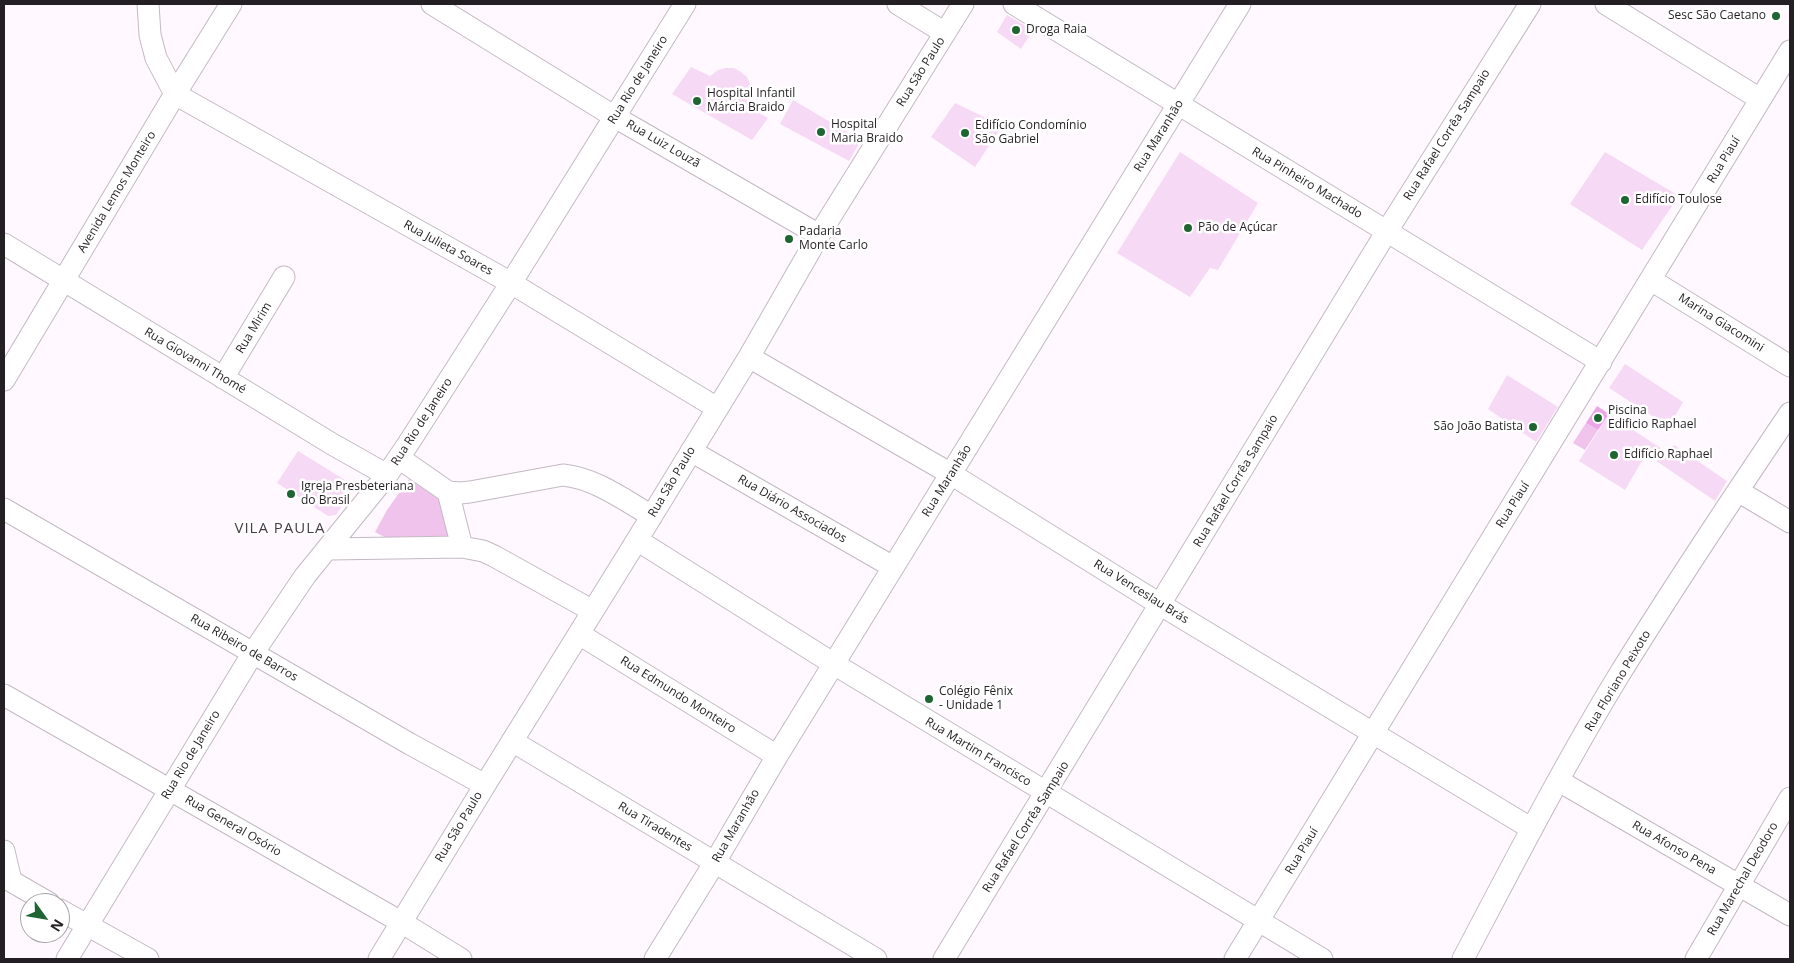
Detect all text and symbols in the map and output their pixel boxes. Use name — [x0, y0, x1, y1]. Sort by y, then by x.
place label: Sesc São Caetano — [1668, 9, 1766, 23]
marker: Sesc São Caetano — [1770, 10, 1782, 22]
place label: Droga Raia — [1026, 23, 1087, 37]
marker: Droga Raia — [1010, 24, 1022, 36]
street label: Rua Rio de Janeiro — [605, 33, 671, 127]
street label: Rua São Paulo — [894, 34, 948, 110]
street label: Rua Rafael Corrêa Sampaio — [1401, 67, 1493, 203]
place label: Hospital Infantil Márcia Braido — [707, 87, 795, 115]
marker: Hospital Infantil Márcia Braido — [691, 95, 703, 107]
street label: Rua Maranhão — [1131, 97, 1187, 175]
street label: Rua Luiz Louzã — [623, 117, 703, 171]
place label: Hospital Maria Braido — [831, 118, 903, 146]
place label: Edifício Condomínio São Gabriel — [975, 119, 1087, 147]
marker: Hospital Maria Braido — [815, 126, 827, 138]
marker: Edifício Condomínio São Gabriel — [959, 127, 971, 139]
street label: Avenida Lemos Monteiro — [75, 128, 159, 256]
street label: Rua Piauí — [1704, 134, 1744, 186]
street label: Rua Pinheiro Machado — [1249, 144, 1365, 222]
place label: Edifício Toulose — [1635, 193, 1722, 207]
marker: Edifício Toulose — [1619, 194, 1631, 206]
street label: Rua Julieta Soares — [401, 218, 495, 278]
place label: Pão de Açúcar — [1198, 221, 1277, 235]
marker: Pão de Açúcar — [1182, 222, 1194, 234]
place label: Padaria Monte Carlo — [799, 225, 868, 253]
marker: Padaria Monte Carlo — [783, 233, 795, 245]
street label: Marina Giacomini — [1675, 291, 1767, 355]
street label: Rua Mirim — [233, 300, 275, 356]
street label: Rua Giovanni Thomé — [142, 325, 248, 397]
street label: Rua Rio de Janeiro — [388, 375, 456, 469]
place label: Piscina Edificio Raphael — [1608, 404, 1696, 432]
street label: Rua Rafael Corrêa Sampaio — [1191, 412, 1281, 550]
marker: Piscina Edificio Raphael — [1592, 412, 1604, 424]
place label: São João Batista — [1434, 420, 1523, 434]
marker: São João Batista — [1527, 421, 1539, 433]
street label: Rua Maranhão — [919, 442, 975, 520]
street label: Rua São Paulo — [645, 444, 699, 520]
place label: Edifício Raphael — [1624, 448, 1712, 462]
marker: Edifício Raphael — [1608, 449, 1620, 461]
street label: Rua Diário Associados — [735, 472, 849, 546]
street label: Rua Piauí — [1493, 479, 1533, 531]
place label: Igreja Presbeteriana do Brasil — [301, 480, 414, 508]
marker: Igreja Presbeteriana do Brasil — [285, 488, 297, 500]
district label: VILA PAULA — [233, 520, 327, 538]
street label: Rua Venceslau Brás — [1091, 557, 1191, 627]
street label: Rua Ribeiro de Barros — [188, 611, 300, 685]
street label: Rua Floriano Peixoto — [1582, 628, 1654, 734]
street label: Rua Edmundo Monteiro — [618, 653, 738, 737]
place label: Colégio Fênix - Unidade 1 — [939, 685, 1013, 713]
marker: Colégio Fênix - Unidade 1 — [923, 693, 935, 705]
street label: Rua Rio de Janeiro — [159, 708, 223, 802]
street label: Rua Martim Francisco — [922, 715, 1034, 789]
street label: Rua Rafael Corrêa Sampaio — [980, 759, 1072, 895]
street label: Rua Maranhão — [709, 787, 763, 865]
street label: Rua São Paulo — [432, 789, 486, 865]
street label: Rua General Osório — [182, 792, 284, 860]
street label: Rua Tiradentes — [615, 799, 695, 855]
street label: Rua Afonso Pena — [1629, 818, 1719, 878]
street label: Rua Marechal Deodoro — [1705, 820, 1781, 938]
street label: Rua Piauí — [1282, 825, 1322, 877]
north arrow — [20, 893, 70, 943]
text: N — [46, 916, 68, 936]

